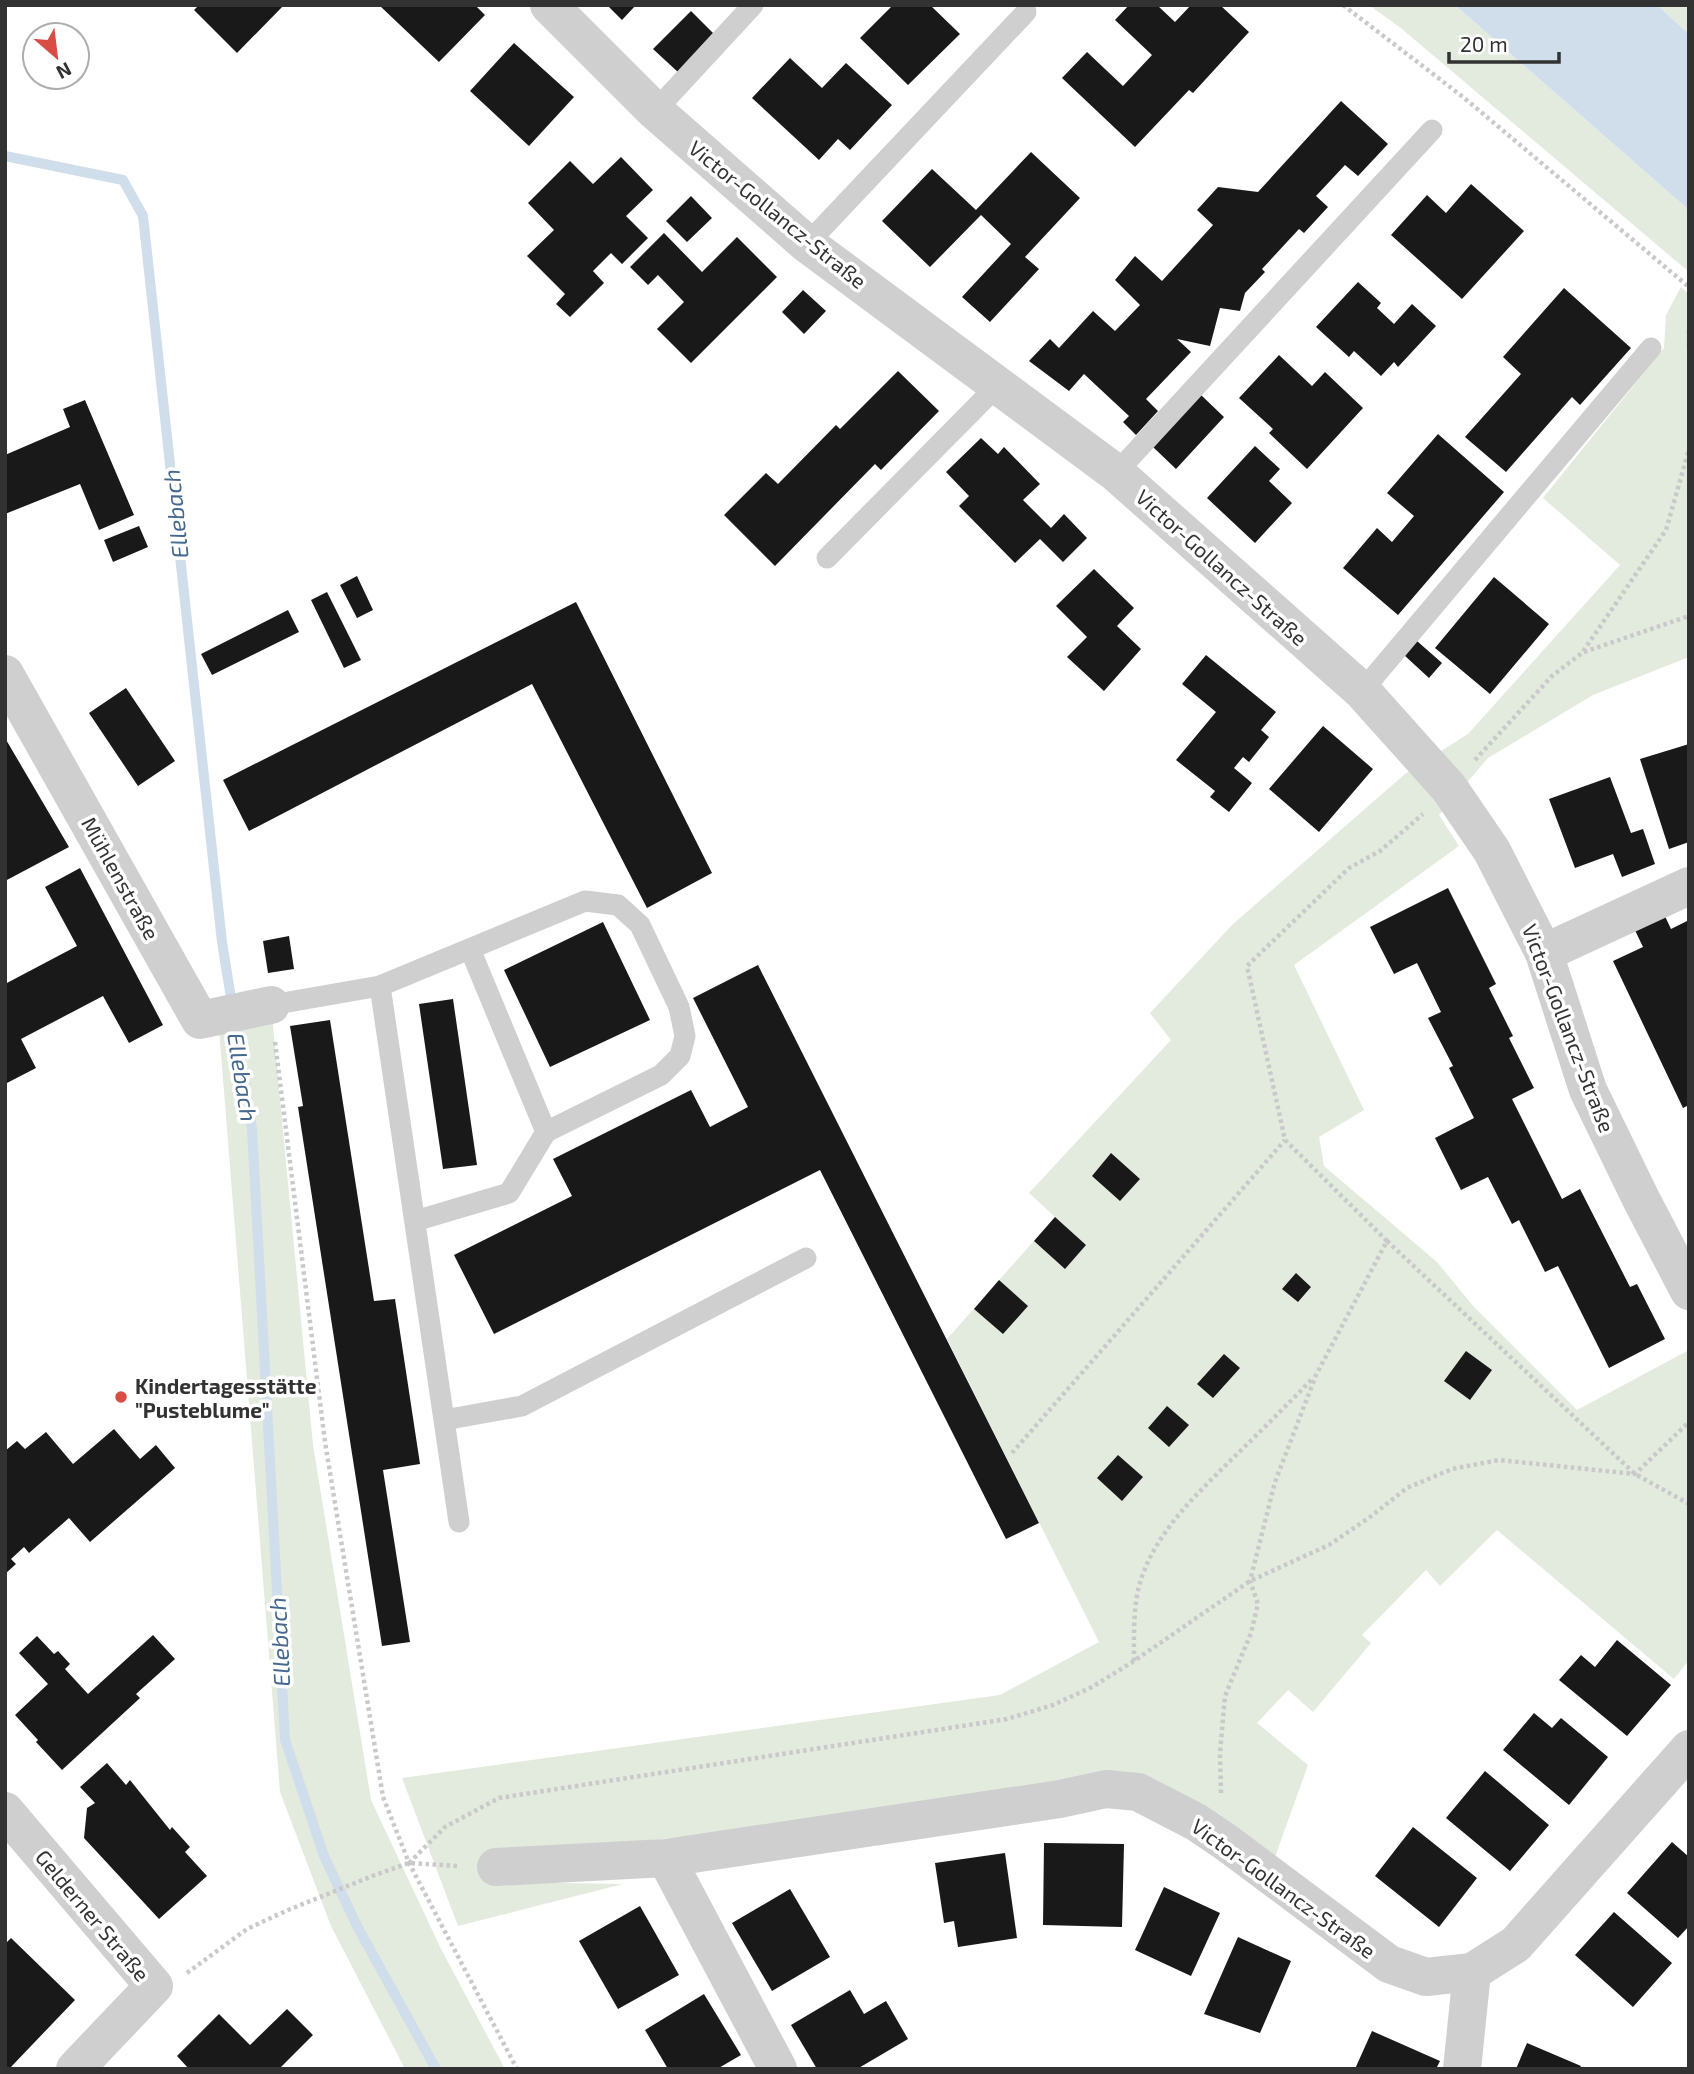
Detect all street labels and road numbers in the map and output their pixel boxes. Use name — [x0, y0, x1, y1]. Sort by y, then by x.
street label: Victor-Gollancz-Straße — [684, 135, 872, 293]
street label: Victor-Gollancz-Straße — [1131, 484, 1313, 650]
street label: Mühlenstraße — [77, 812, 165, 944]
street label: Victor-Gollancz-Straße — [1518, 920, 1620, 1136]
street label: Victor-Gollancz-Straße — [1187, 1813, 1381, 1963]
street label: Gelderner Straße — [31, 1844, 155, 1986]

